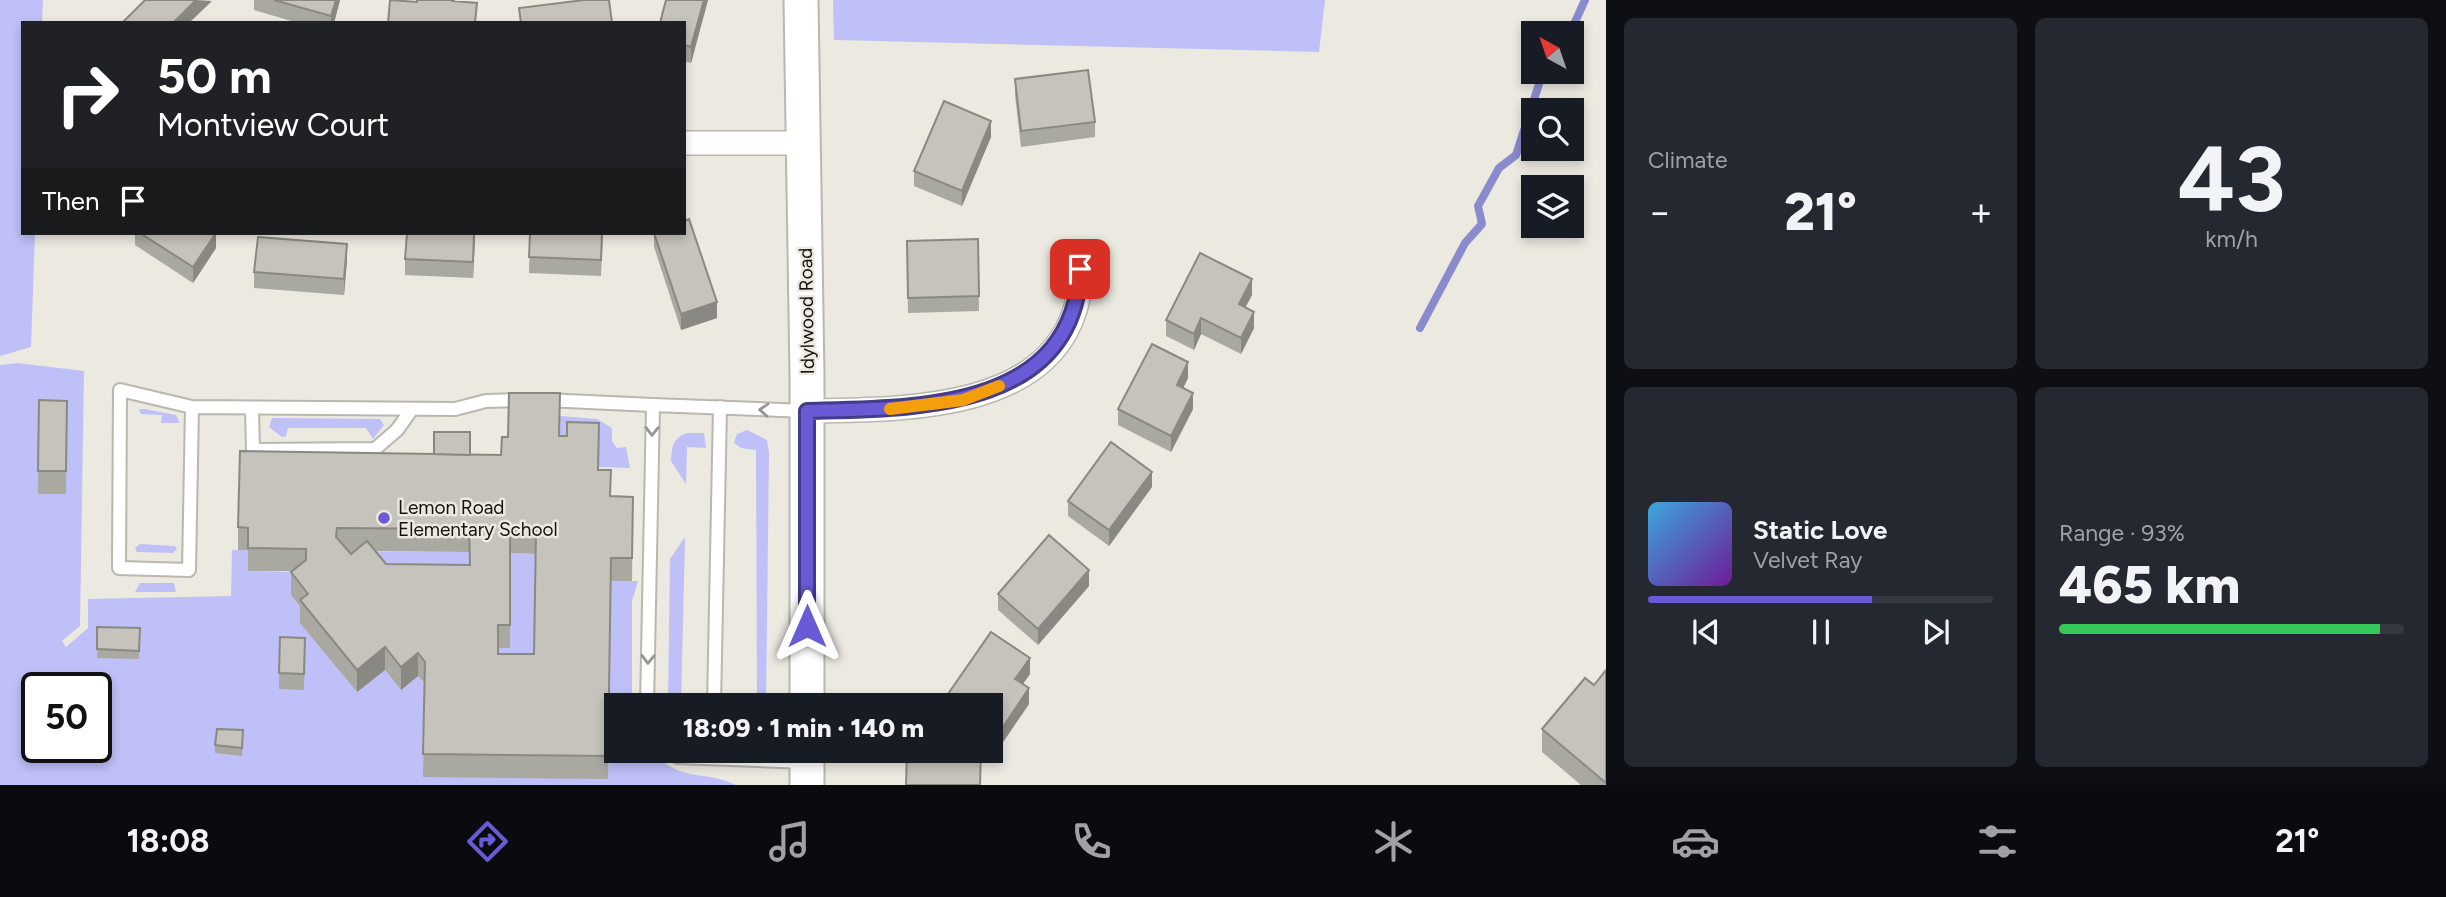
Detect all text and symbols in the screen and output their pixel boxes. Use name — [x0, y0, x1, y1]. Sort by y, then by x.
north arrow — [1521, 21, 1584, 84]
map controls — [1521, 21, 1584, 238]
text: 50 m — [157, 46, 272, 105]
icon: right — [42, 49, 133, 140]
button: search — [1521, 98, 1584, 161]
text: Montview Court — [157, 106, 389, 144]
text: 43 — [2177, 125, 2286, 234]
text: Climate — [1648, 146, 1727, 174]
button: layers — [1521, 175, 1584, 238]
text: 21° — [1784, 181, 1857, 243]
icon: arrive — [114, 182, 152, 220]
text: Then — [42, 185, 100, 217]
text: − — [1648, 189, 1672, 235]
text: + — [1969, 189, 1993, 235]
text: km/h — [2205, 225, 2258, 253]
pin — [1050, 239, 1110, 299]
street label: Idylwood Road — [794, 247, 819, 375]
icon: arrive — [1061, 250, 1099, 288]
one-way arrow — [758, 402, 769, 417]
one-way arrow — [645, 426, 660, 437]
place label: Lemon Road Elementary School — [398, 496, 558, 541]
marker: Lemon Road Elementary School — [376, 510, 392, 526]
text: Static Love — [1753, 514, 1887, 546]
text: Range · 93% — [2059, 519, 2185, 547]
text: Velvet Ray — [1753, 546, 1862, 574]
text: 465 km — [2059, 554, 2240, 616]
position arrow — [770, 589, 844, 663]
icon: previous — [1687, 613, 1725, 651]
icon: pause — [1802, 613, 1840, 651]
icon: next — [1917, 613, 1955, 651]
one-way arrow — [640, 653, 655, 664]
speed limit sign: 50 — [21, 672, 112, 763]
text: 18:09 · 1 min · 140 m — [683, 712, 924, 744]
icon: directions — [463, 817, 512, 866]
icon: music — [765, 817, 814, 866]
icon: phone — [1067, 817, 1116, 866]
icon: climate — [1369, 817, 1418, 866]
icon: car — [1671, 817, 1720, 866]
icon: filters — [1973, 817, 2022, 866]
text: 18:08 — [127, 822, 210, 860]
text: 21° — [2275, 822, 2319, 860]

